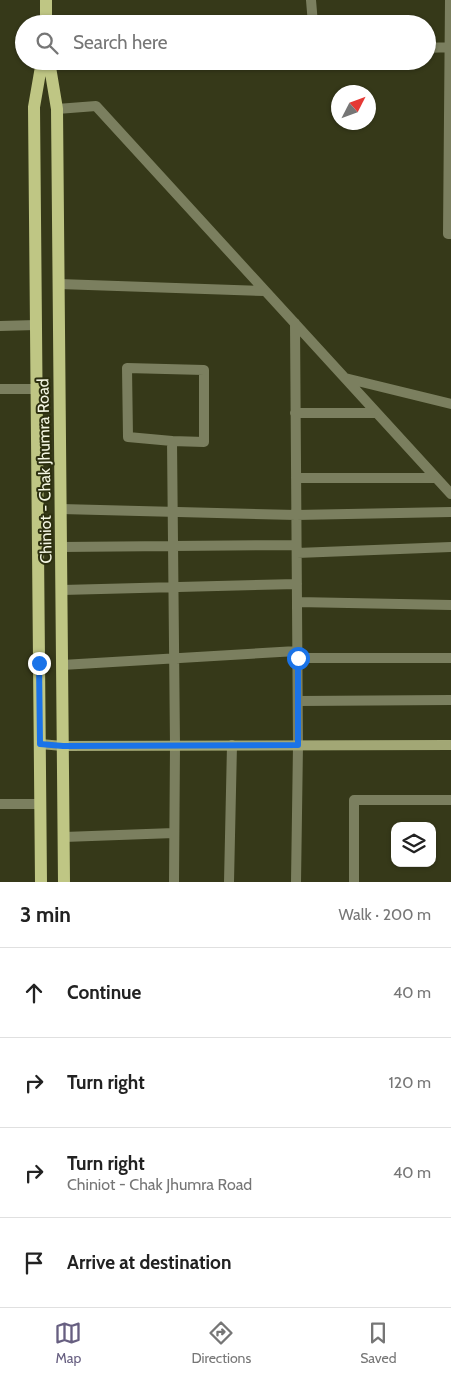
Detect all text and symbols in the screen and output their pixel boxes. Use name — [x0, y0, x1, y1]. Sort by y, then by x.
search box — [15, 15, 436, 70]
icon: search — [33, 29, 61, 57]
text: Search here — [73, 31, 167, 54]
north arrow — [331, 85, 376, 130]
street label: Chiniot - Chak Jhumra Road — [33, 378, 56, 564]
route start — [287, 647, 310, 670]
route end — [28, 652, 51, 675]
map controls — [391, 822, 436, 867]
button: layers — [391, 822, 436, 867]
text: 3 min — [20, 902, 71, 927]
text: Walk · 200 m — [339, 905, 431, 924]
icon: ahead — [20, 979, 48, 1007]
text: Continue — [67, 981, 141, 1004]
text: 40 m — [393, 983, 431, 1002]
icon: right — [20, 1069, 48, 1097]
text: Turn right — [67, 1071, 145, 1094]
text: 120 m — [389, 1073, 431, 1092]
text: Turn right — [67, 1152, 145, 1175]
icon: right — [20, 1159, 48, 1187]
text: 40 m — [393, 1163, 431, 1182]
text: Chiniot - Chak Jhumra Road — [67, 1175, 252, 1194]
icon: arrive — [20, 1249, 48, 1277]
text: Arrive at destination — [67, 1251, 231, 1274]
tab: Map — [54, 1319, 82, 1367]
tab: Directions — [191, 1319, 251, 1367]
tab: Saved — [360, 1319, 397, 1367]

